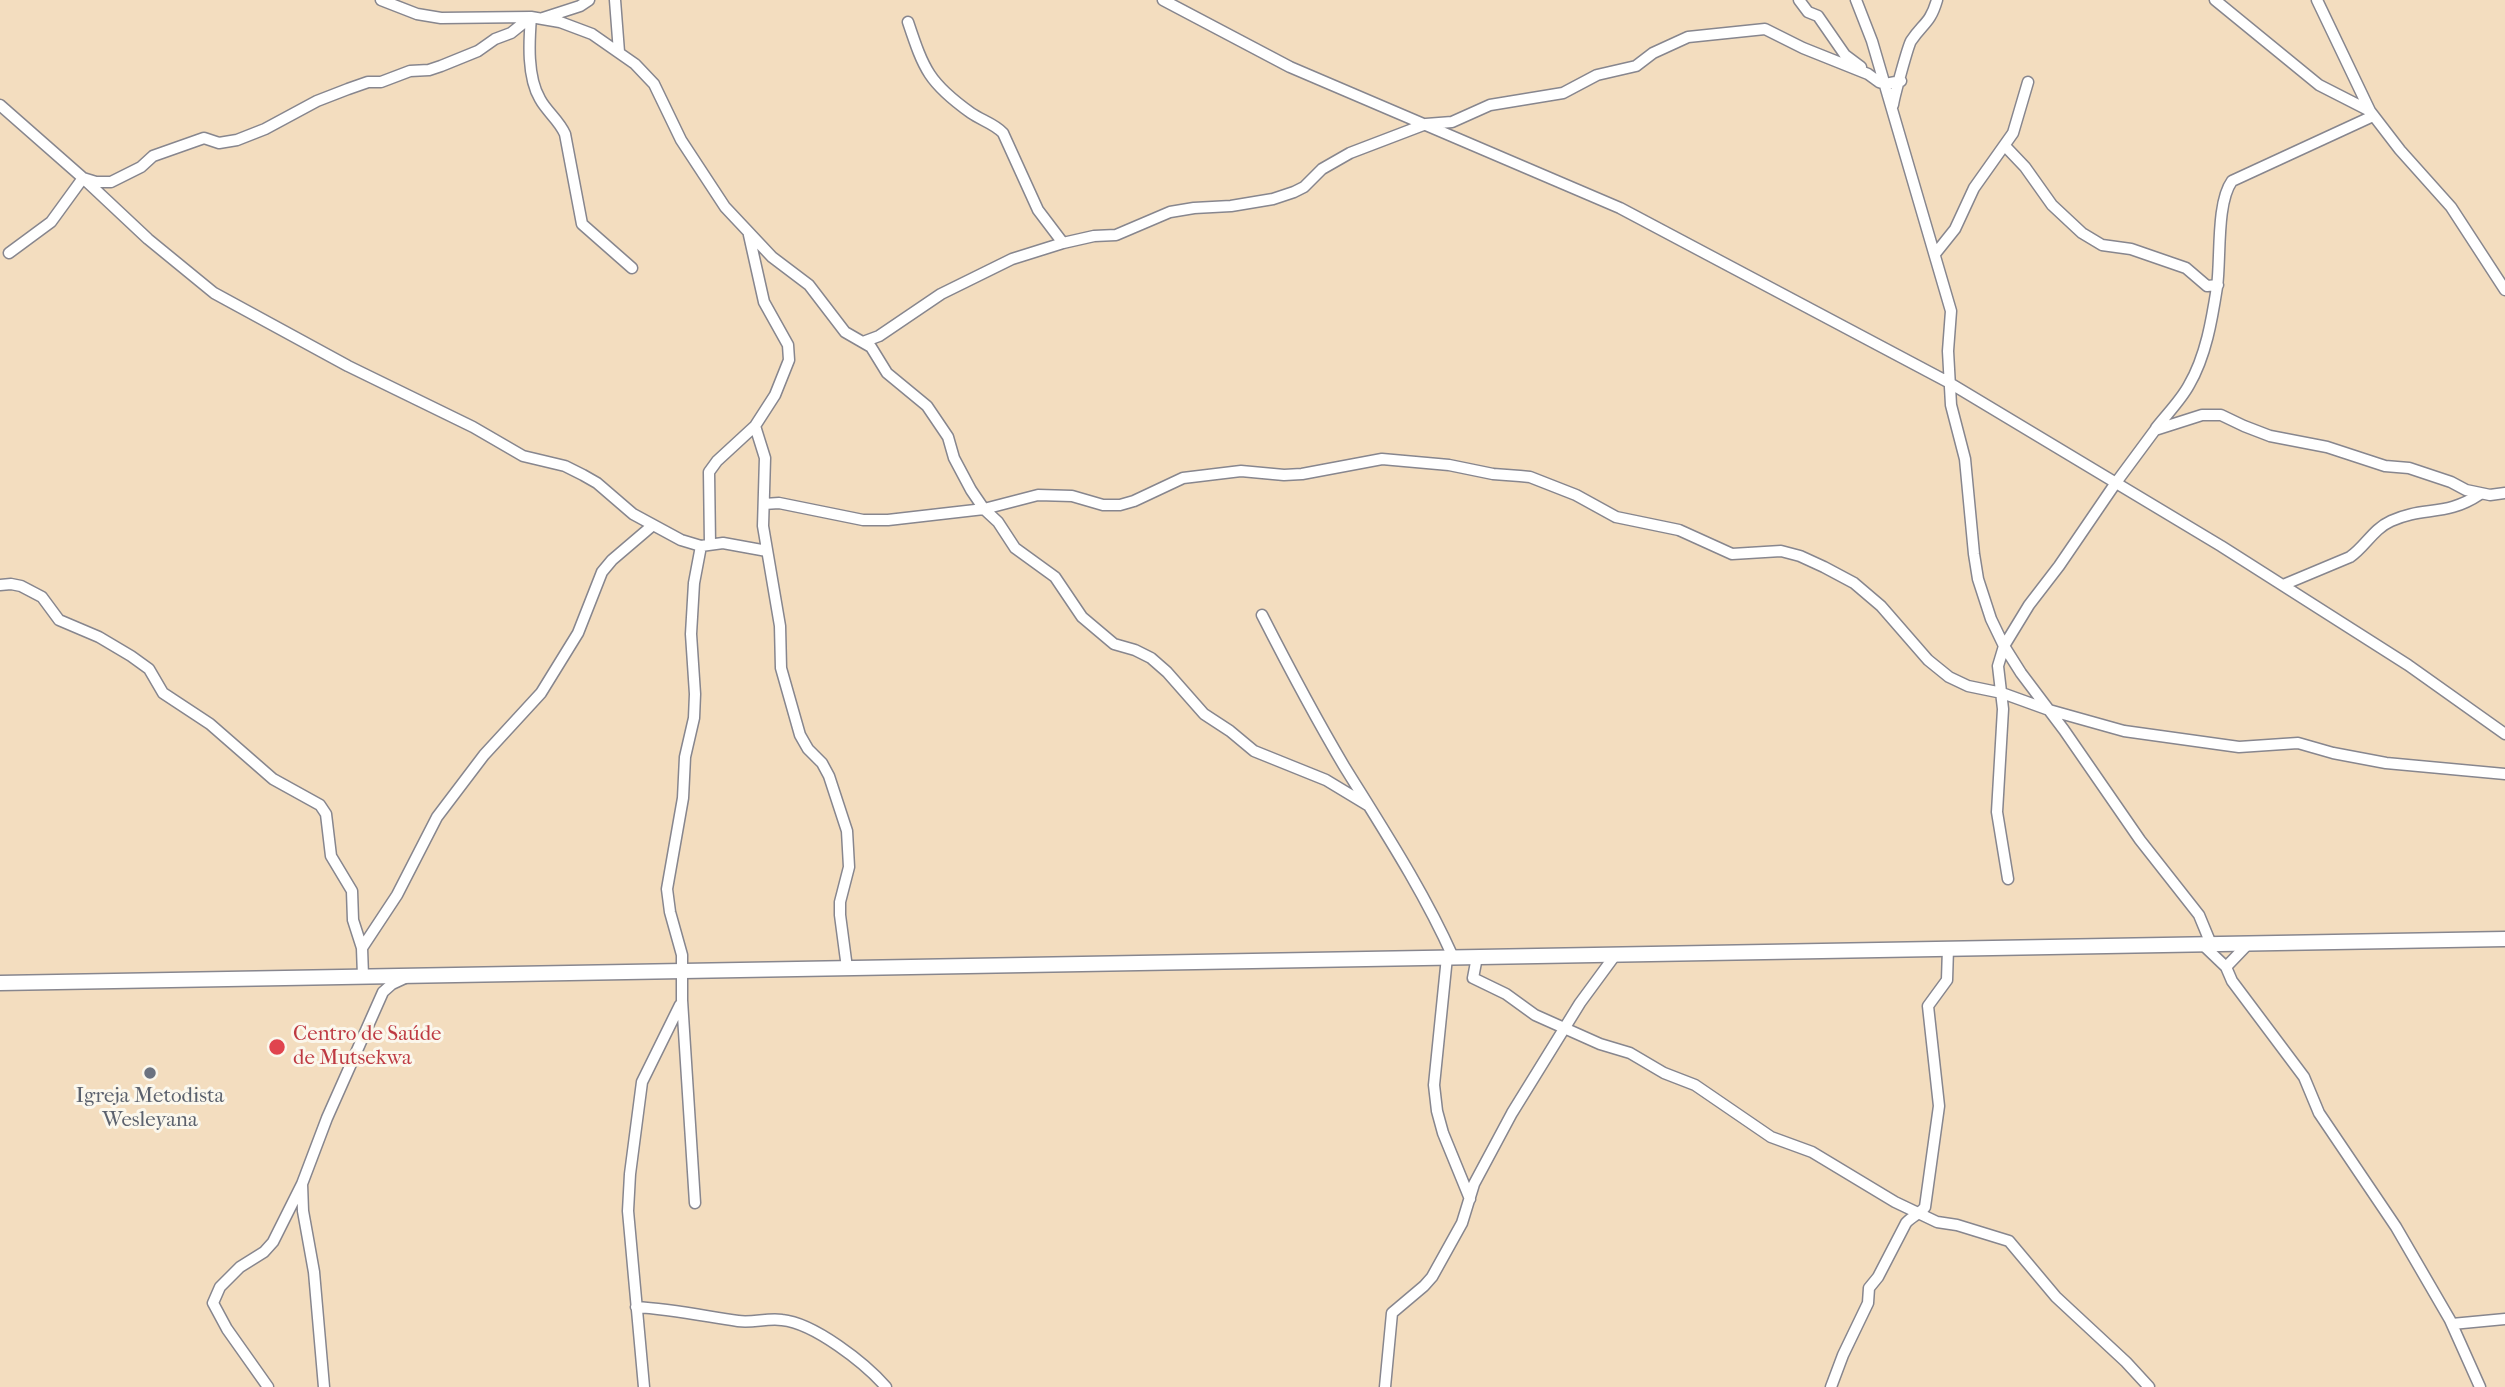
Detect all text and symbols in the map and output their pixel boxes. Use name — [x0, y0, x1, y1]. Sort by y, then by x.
place label: Centro de Saúde de Mutsekwa — [293, 1022, 441, 1072]
marker: Centro de Saúde de Mutsekwa — [267, 1037, 287, 1057]
marker: Igreja Metodista Wesleyana — [142, 1065, 158, 1081]
place label: Igreja Metodista Wesleyana — [76, 1084, 224, 1134]

